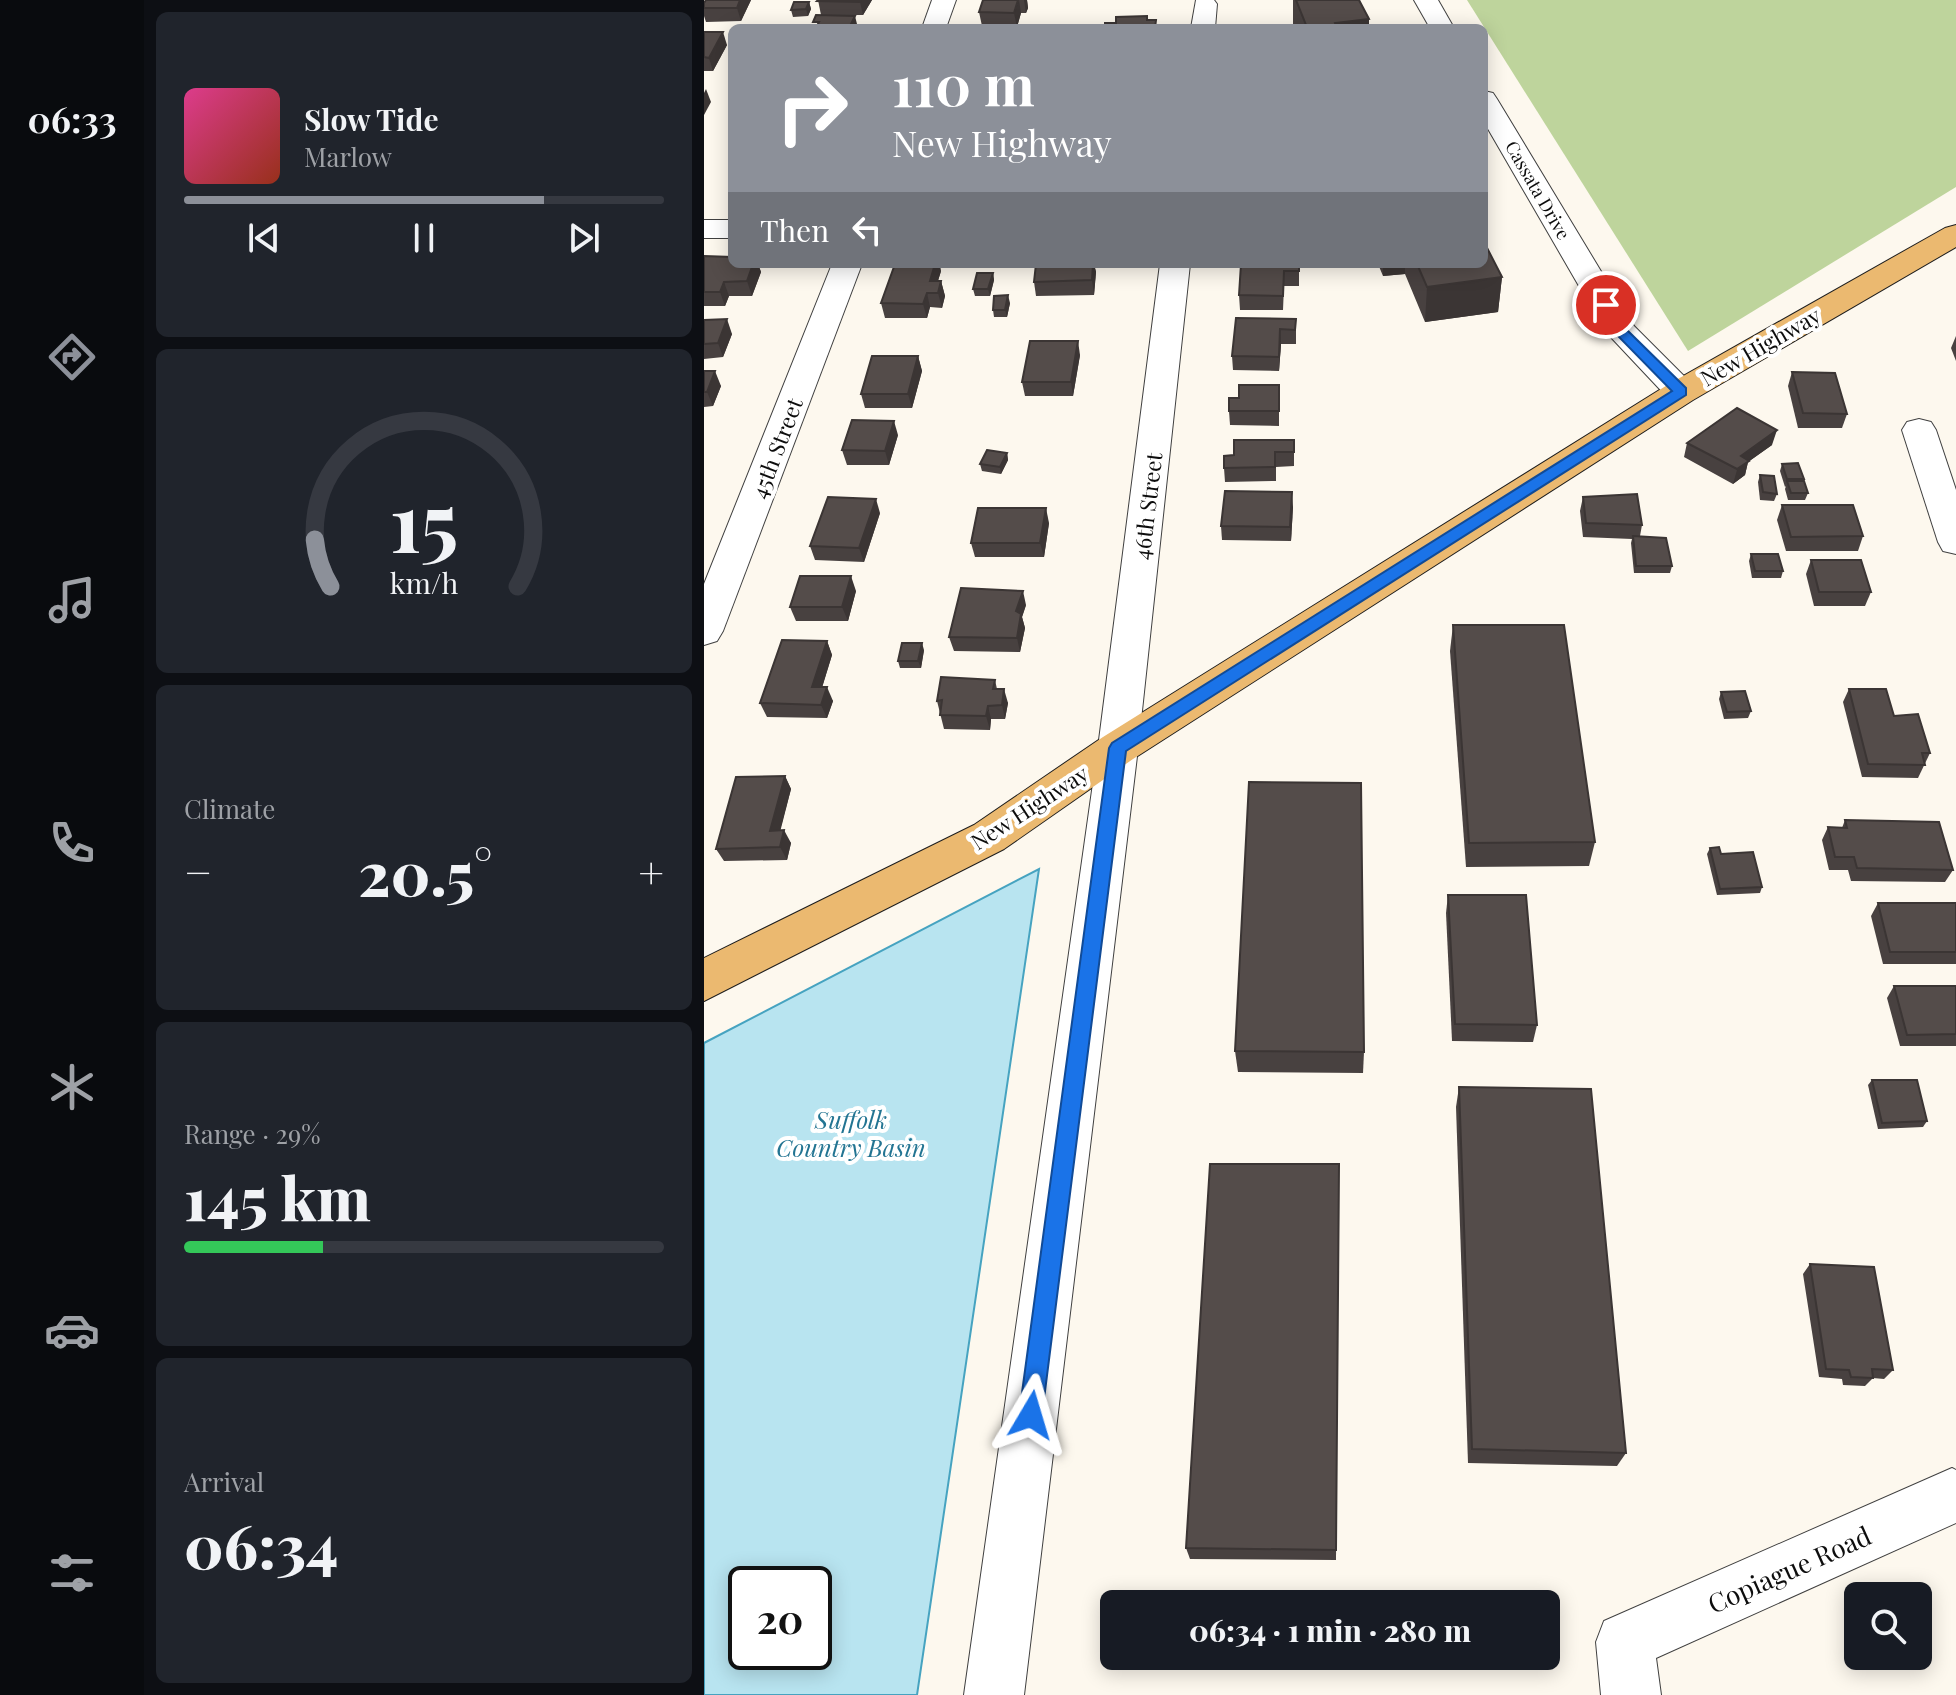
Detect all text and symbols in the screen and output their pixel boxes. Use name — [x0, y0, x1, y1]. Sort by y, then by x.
text: 110 m — [892, 46, 1035, 121]
icon: right — [760, 56, 864, 160]
text: 06:33 — [28, 94, 117, 142]
text: Slow Tide — [304, 99, 439, 139]
text: New Highway — [892, 118, 1112, 166]
street label: Cassata Drive — [1500, 136, 1576, 244]
text: Marlow — [304, 139, 392, 174]
icon: left — [845, 208, 889, 252]
text: Then — [760, 210, 829, 250]
icon: previous — [242, 216, 286, 260]
icon: pause — [402, 216, 446, 260]
icon: next — [562, 216, 606, 260]
pin — [1572, 271, 1640, 339]
icon: arrive — [1584, 283, 1628, 327]
street label: New Highway — [1694, 299, 1826, 393]
icon: directions — [44, 329, 100, 385]
street label: 45th Street — [743, 392, 809, 503]
street label: 46th Street — [1126, 450, 1169, 561]
text: 15 — [389, 462, 459, 573]
text: km/h — [390, 563, 458, 601]
icon: music — [44, 572, 100, 628]
street label: New Highway — [965, 758, 1093, 856]
text: Climate — [184, 791, 275, 826]
icon: phone — [44, 815, 100, 871]
text: 20.5° — [358, 831, 492, 911]
text: − — [184, 841, 212, 900]
text: + — [638, 841, 664, 900]
icon: climate — [44, 1059, 100, 1115]
water label: Suffolk Country Basin — [776, 1103, 926, 1163]
text: Range · 29% — [184, 1116, 320, 1151]
text: 145 km — [184, 1156, 371, 1236]
icon: car — [44, 1302, 100, 1358]
position arrow — [989, 1373, 1073, 1457]
text: Arrival — [184, 1464, 264, 1499]
text: 06:34 — [184, 1504, 338, 1584]
street label: Copiague Road — [1702, 1517, 1876, 1621]
icon: filters — [44, 1545, 100, 1601]
speed limit sign: 20 — [728, 1566, 832, 1670]
map controls — [1844, 1582, 1932, 1670]
button: search — [1844, 1582, 1932, 1670]
text: 06:34 · 1 min · 280 m — [1189, 1610, 1471, 1650]

